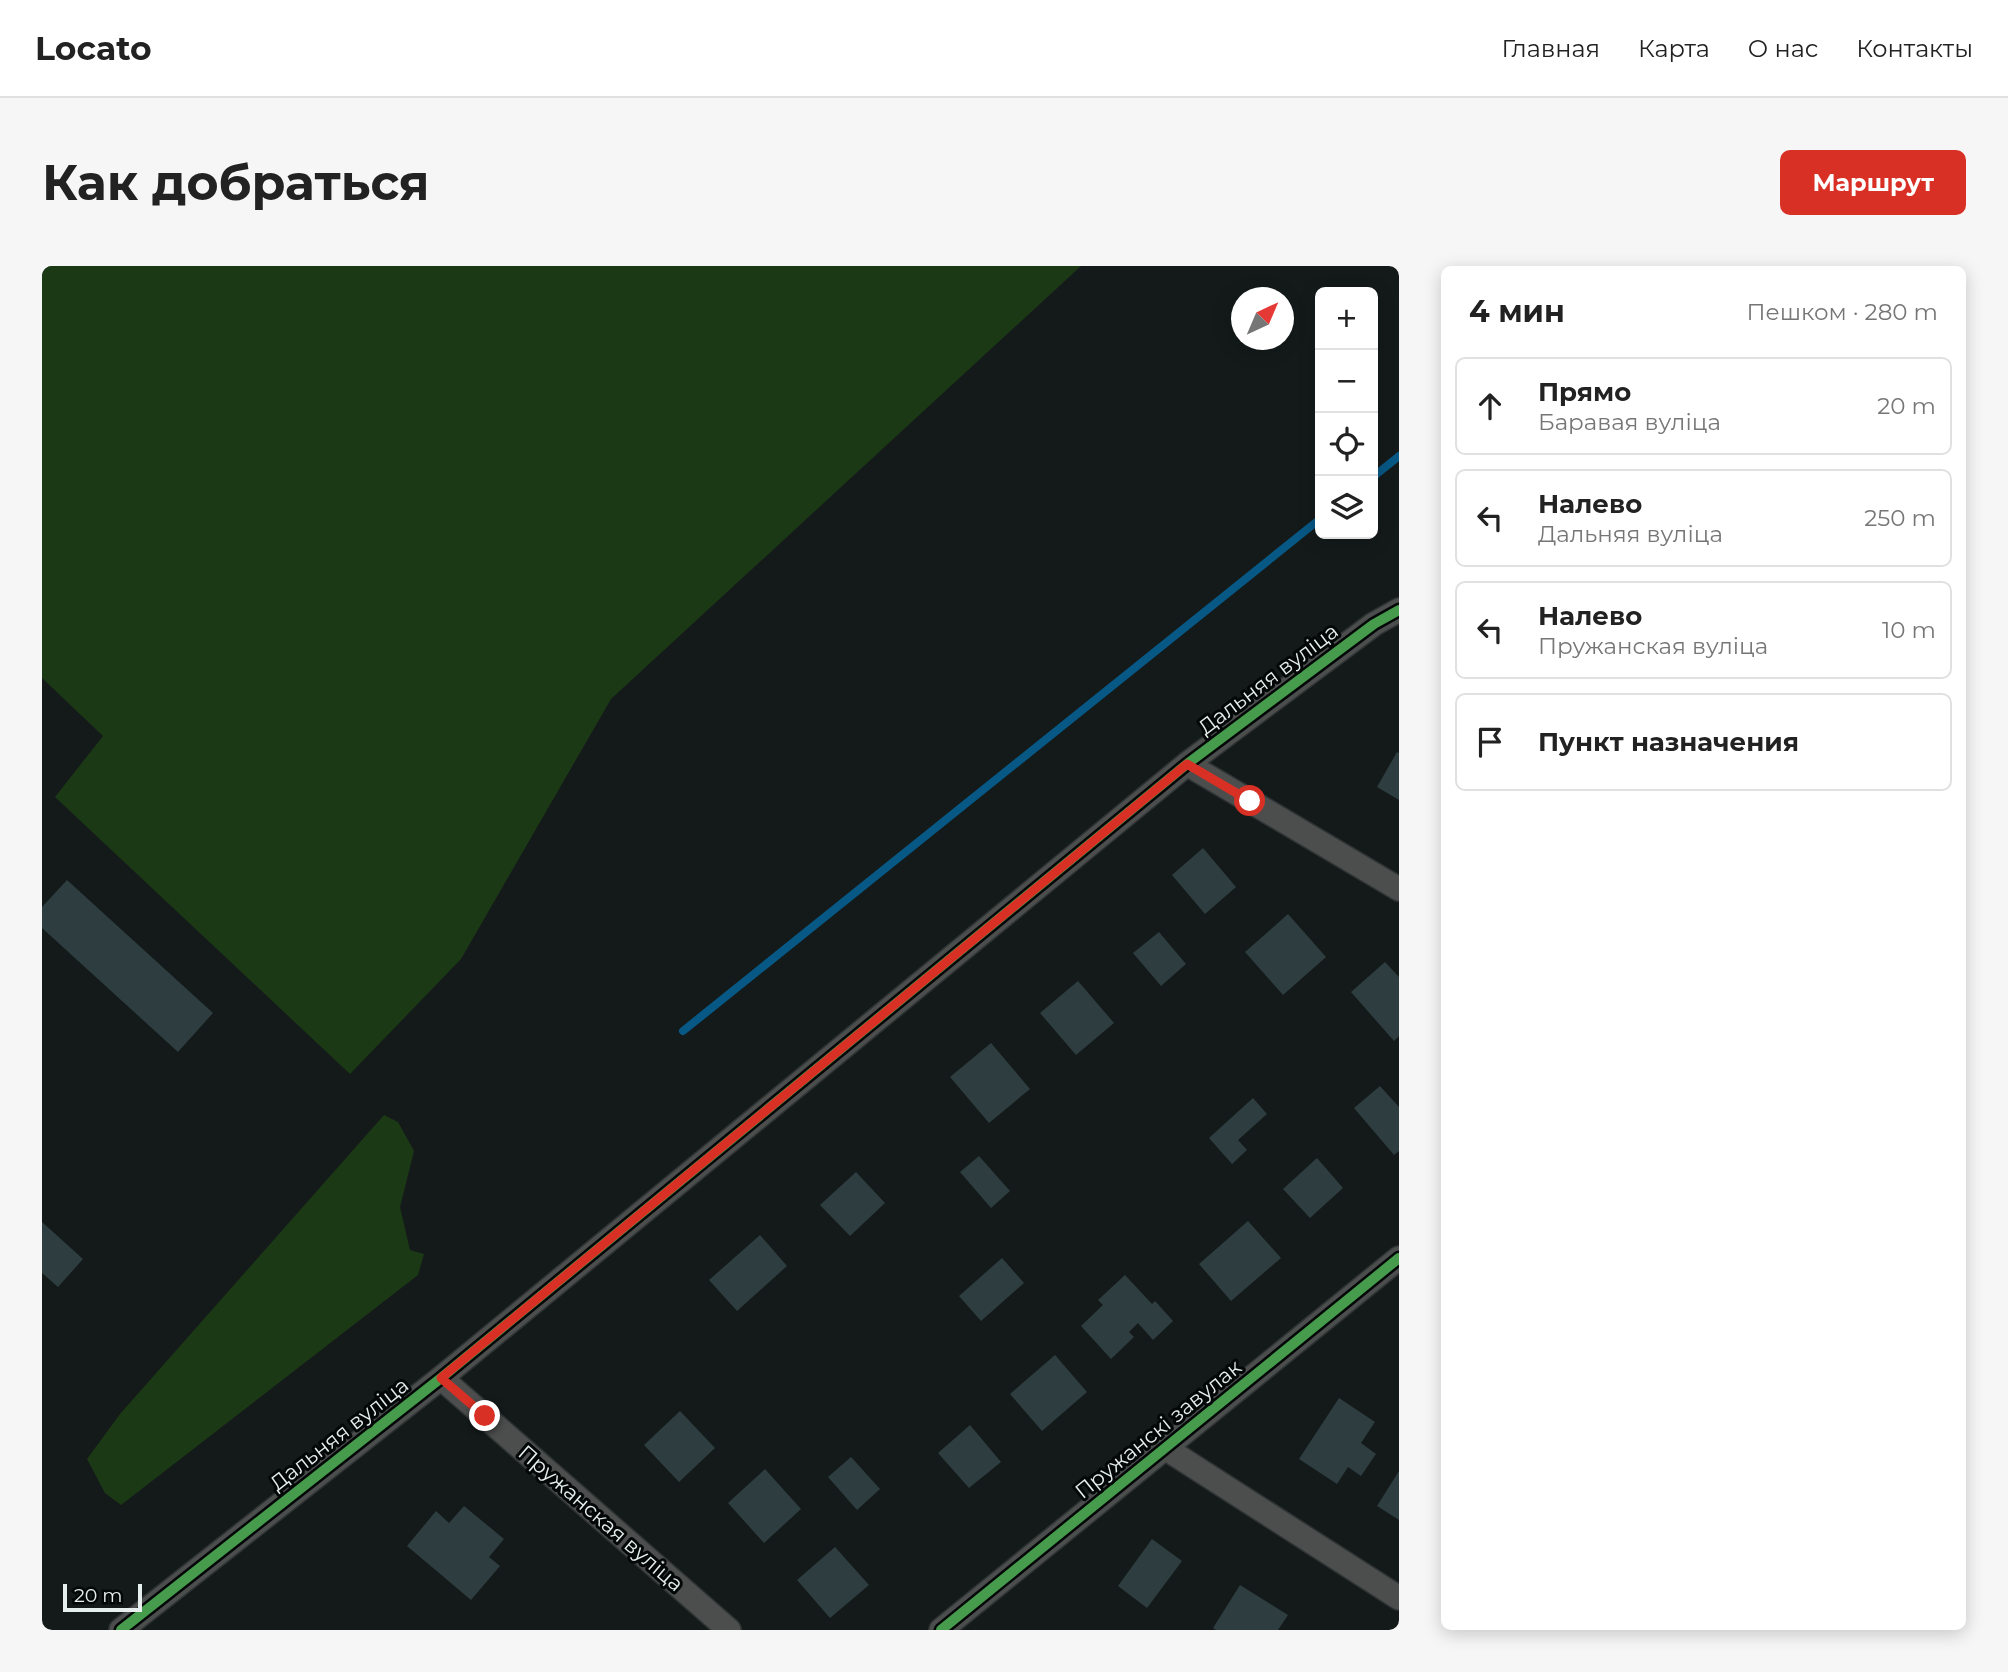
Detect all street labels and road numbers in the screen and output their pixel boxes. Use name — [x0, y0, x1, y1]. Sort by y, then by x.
street label: Дальняя вуліца — [1193, 618, 1343, 740]
street label: Пружанскі завулак — [1070, 1354, 1246, 1504]
street label: Дальняя вуліца — [265, 1372, 413, 1496]
street label: Пружанская вуліца — [513, 1440, 689, 1596]

